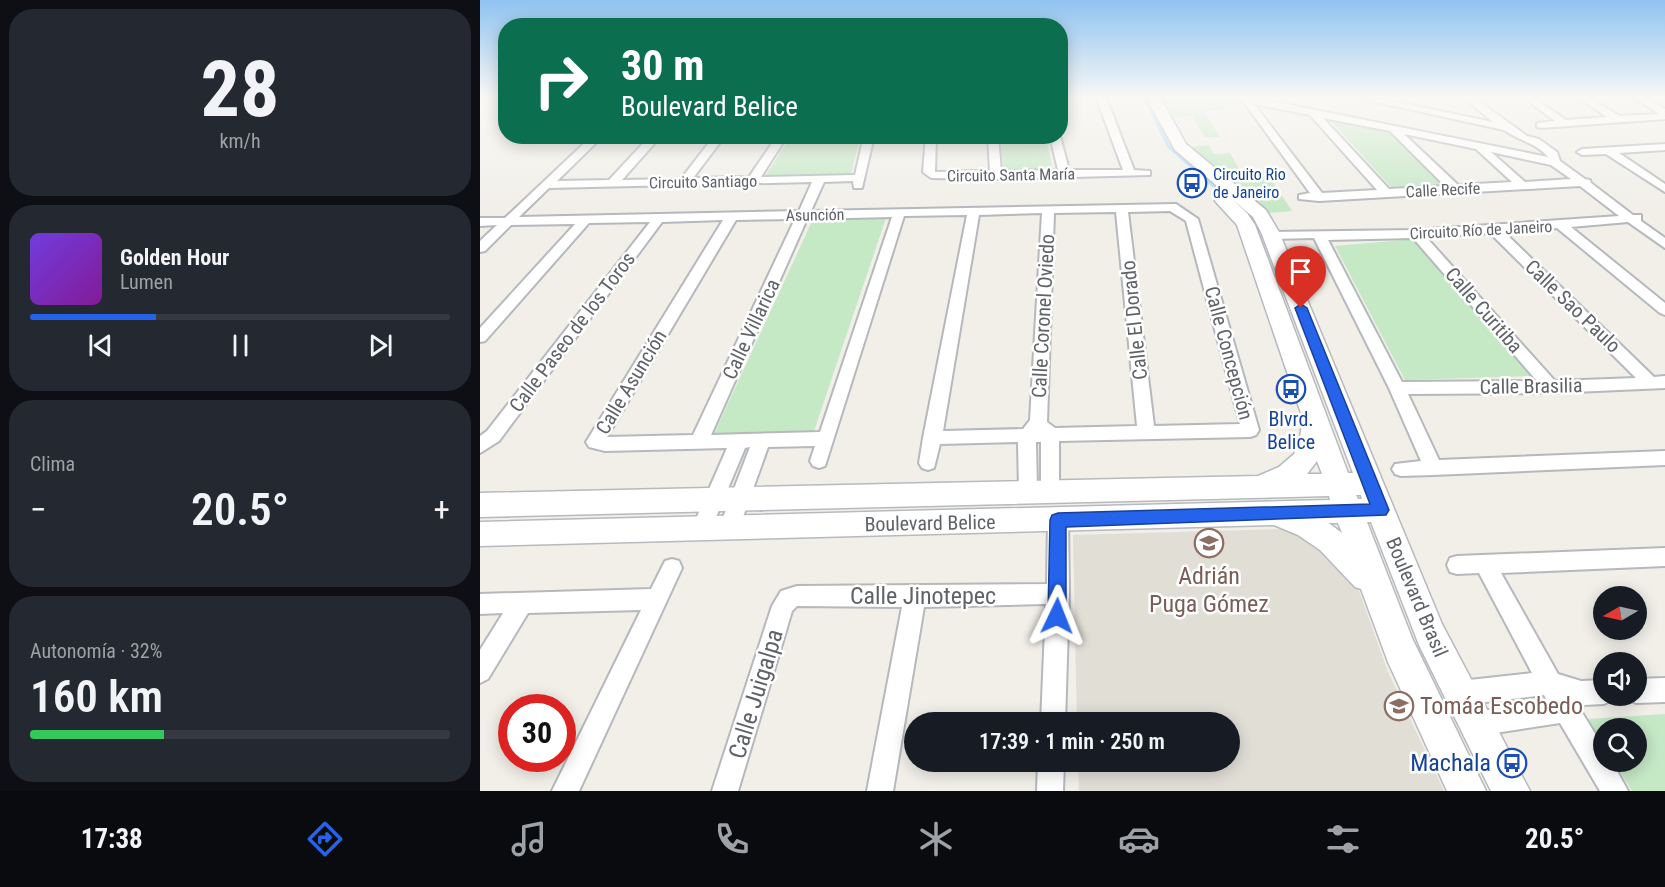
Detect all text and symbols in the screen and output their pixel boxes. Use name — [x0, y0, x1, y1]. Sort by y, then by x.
text: 30 m — [621, 41, 704, 90]
icon: right — [522, 42, 600, 120]
text: 28 — [201, 44, 279, 135]
text: Boulevard Belice — [621, 91, 798, 123]
text: km/h — [219, 129, 261, 153]
street label: Circuito Santa María — [947, 164, 1075, 186]
place label: Circuito Rio de Janeiro — [1213, 165, 1286, 202]
bus stop icon: Circuito Rio de Janeiro — [1176, 167, 1208, 199]
street label: Circuito Santiago — [649, 172, 757, 192]
street label: Calle Recife — [1405, 179, 1481, 201]
street label: Asunción — [785, 205, 845, 225]
street label: Circuito Río de Janeiro — [1409, 217, 1553, 243]
street label: Calle Coronel Oviedo — [1027, 233, 1059, 399]
text: Golden Hour — [120, 245, 229, 270]
pin — [1275, 246, 1326, 308]
street label: Calle Paseo de los Toros — [504, 247, 640, 417]
street label: Calle Sao Paulo — [1520, 254, 1626, 358]
icon: arrive — [1284, 255, 1317, 288]
street label: Calle El Dorado — [1116, 259, 1152, 381]
street label: Calle Curitiba — [1440, 262, 1528, 358]
text: Lumen — [120, 270, 173, 294]
street label: Calle Villarica — [717, 275, 785, 383]
street label: Calle Concepción — [1200, 284, 1258, 422]
street label: Calle Asunción — [590, 325, 672, 439]
icon: previous — [84, 329, 117, 362]
icon: pause — [224, 329, 257, 362]
icon: next — [364, 329, 397, 362]
bus stop icon: Blvrd. Belice — [1275, 373, 1307, 405]
street label: Calle Brasilia — [1479, 373, 1583, 399]
place label: Blvrd. Belice — [1267, 407, 1315, 454]
text: Clima — [30, 452, 75, 476]
text: 20.5° — [191, 483, 289, 536]
text: − — [30, 490, 47, 529]
text: + — [434, 490, 450, 529]
street label: Boulevard Belice — [864, 510, 996, 536]
school or university icon: Adrián Puga Gómez — [1193, 527, 1225, 559]
street label: Boulevard Brasil — [1381, 534, 1453, 660]
place label: Adrián Puga Gómez — [1149, 562, 1269, 618]
street label: Calle Jinotepec — [850, 582, 996, 610]
position arrow — [1025, 584, 1089, 648]
north arrow — [1593, 586, 1647, 640]
map controls — [1593, 586, 1647, 772]
street label: Calle Juigalpa — [723, 626, 789, 762]
text: Autonomía · 32% — [30, 639, 162, 663]
button: sound — [1593, 652, 1647, 706]
text: 160 km — [30, 670, 163, 723]
school or university icon: Tomáa Escobedo — [1383, 690, 1415, 722]
place label: Tomáa Escobedo — [1420, 692, 1583, 720]
speed limit sign: 30 — [498, 694, 576, 772]
button: search — [1593, 718, 1647, 772]
text: 17:39 · 1 min · 250 m — [979, 729, 1165, 754]
bus stop icon: Machala — [1496, 747, 1528, 779]
place label: Machala — [1410, 749, 1491, 777]
icon: directions — [304, 818, 346, 860]
icon: music — [508, 818, 550, 860]
icon: phone — [711, 818, 753, 860]
icon: climate — [915, 818, 957, 860]
icon: car — [1118, 818, 1160, 860]
icon: filters — [1322, 818, 1364, 860]
text: 17:38 — [81, 823, 143, 855]
text: 20.5° — [1525, 823, 1584, 855]

